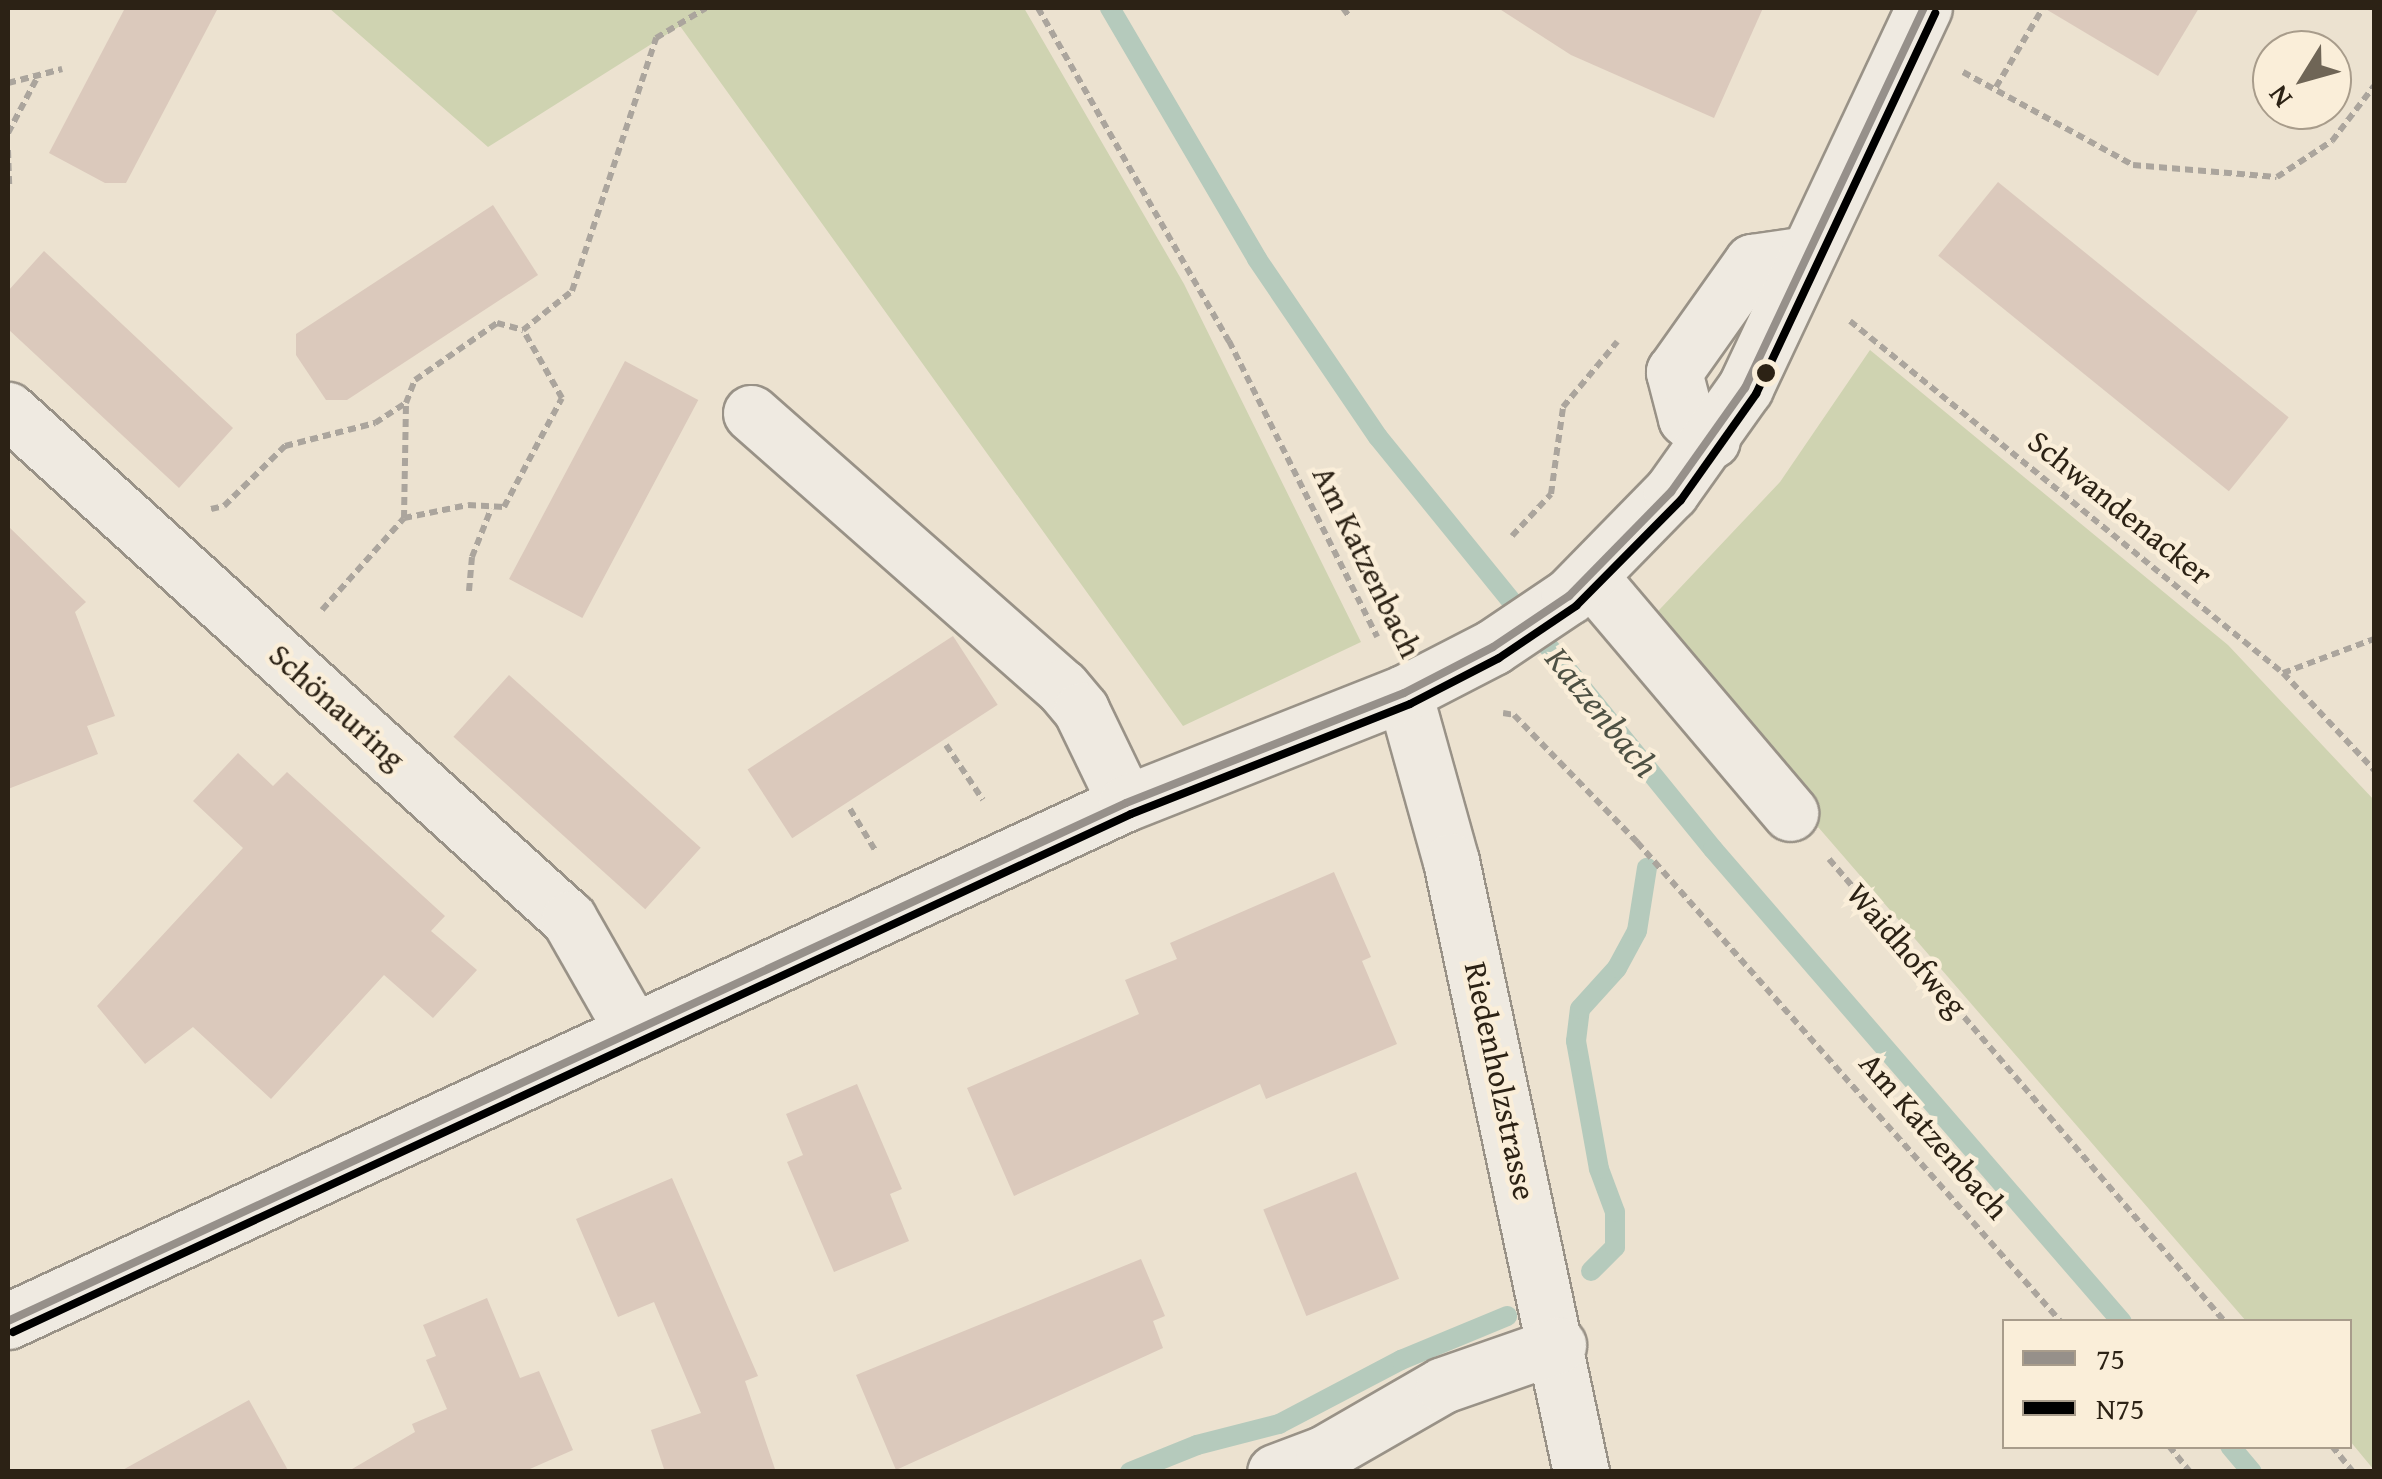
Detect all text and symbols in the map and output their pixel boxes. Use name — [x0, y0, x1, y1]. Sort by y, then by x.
north arrow — [2252, 30, 2352, 130]
text: N — [2257, 77, 2301, 117]
unlabelled marker — [1756, 363, 1776, 383]
street label: Schwandenacker — [2020, 422, 2220, 594]
street label: Am Katzenbach — [1304, 460, 1430, 664]
street label: Schönauring — [261, 636, 413, 778]
water label: Katzenbach — [1537, 638, 1667, 786]
street label: Waidhofweg — [1838, 875, 1976, 1025]
street label: Riedenholzstrasse — [1456, 959, 1544, 1203]
street label: Am Katzenbach — [1851, 1045, 2017, 1227]
legend — [2002, 1319, 2352, 1449]
text: 75 — [2096, 1336, 2125, 1380]
text: N75 — [2096, 1386, 2145, 1430]

